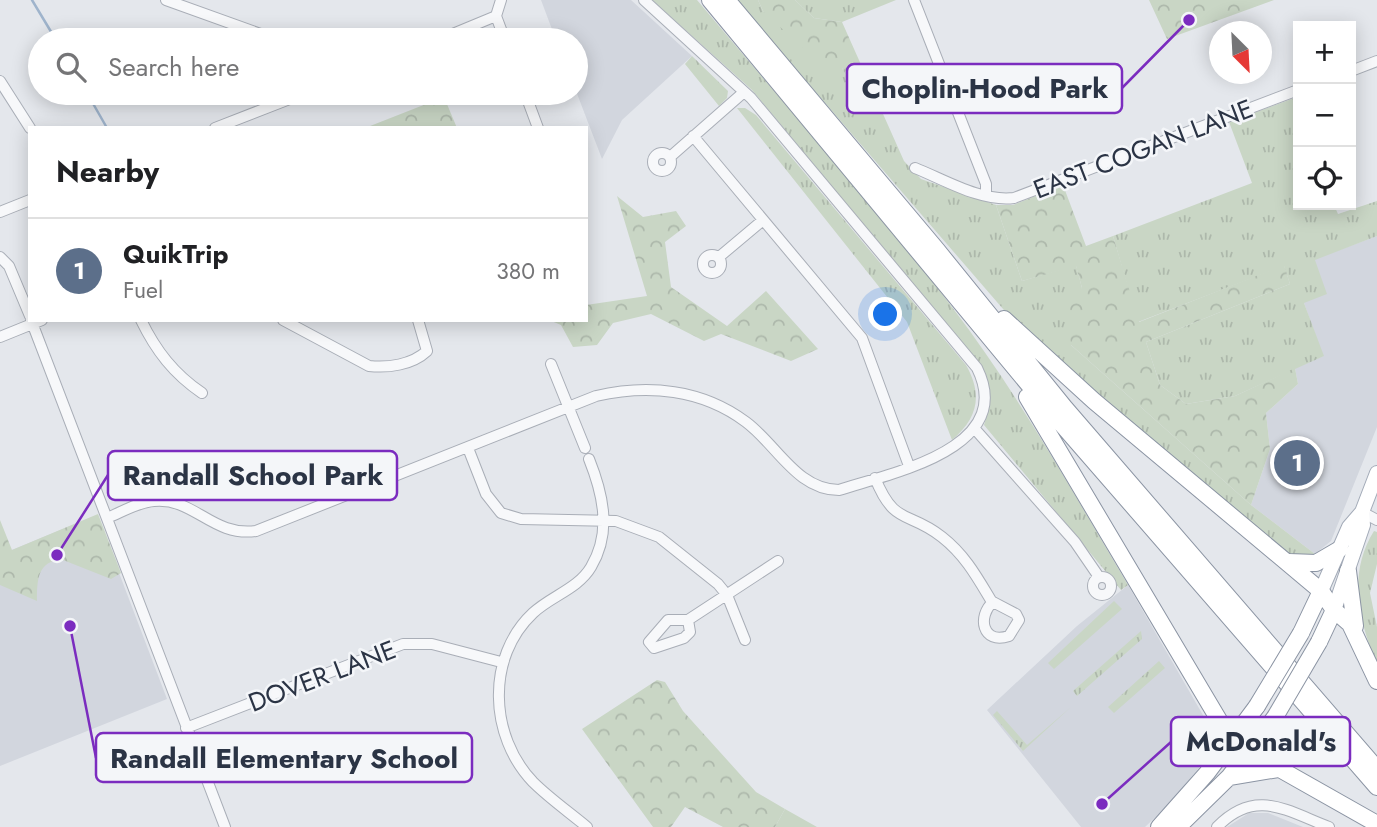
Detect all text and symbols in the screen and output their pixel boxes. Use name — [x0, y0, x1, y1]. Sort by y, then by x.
north arrow — [1209, 21, 1272, 84]
map controls — [1293, 21, 1356, 210]
button: + — [1293, 21, 1356, 84]
search box — [28, 28, 588, 105]
icon: search — [52, 48, 90, 86]
text: Search here — [108, 48, 240, 86]
callout: Choplin-Hood Park — [847, 64, 1122, 113]
text: Choplin-Hood Park — [861, 68, 1109, 109]
button: − — [1293, 84, 1356, 147]
street label: EAST COGAN LANE — [1028, 90, 1258, 208]
button: locate — [1293, 147, 1356, 210]
text: Nearby — [56, 150, 159, 193]
text: QuikTrip — [123, 235, 229, 273]
text: 1 — [73, 254, 85, 288]
text: 380 m — [496, 254, 560, 288]
text: Fuel — [123, 273, 163, 307]
your location — [868, 297, 902, 331]
pin: 1 — [1274, 437, 1320, 489]
callout: Randall School Park — [108, 451, 397, 500]
text: Randall School Park — [123, 455, 383, 496]
street label: DOVER LANE — [243, 630, 401, 722]
callout: McDonald's — [1171, 717, 1350, 766]
text: McDonald's — [1186, 721, 1336, 762]
callout: Randall Elementary School — [96, 733, 472, 782]
text: Randall Elementary School — [110, 738, 458, 779]

